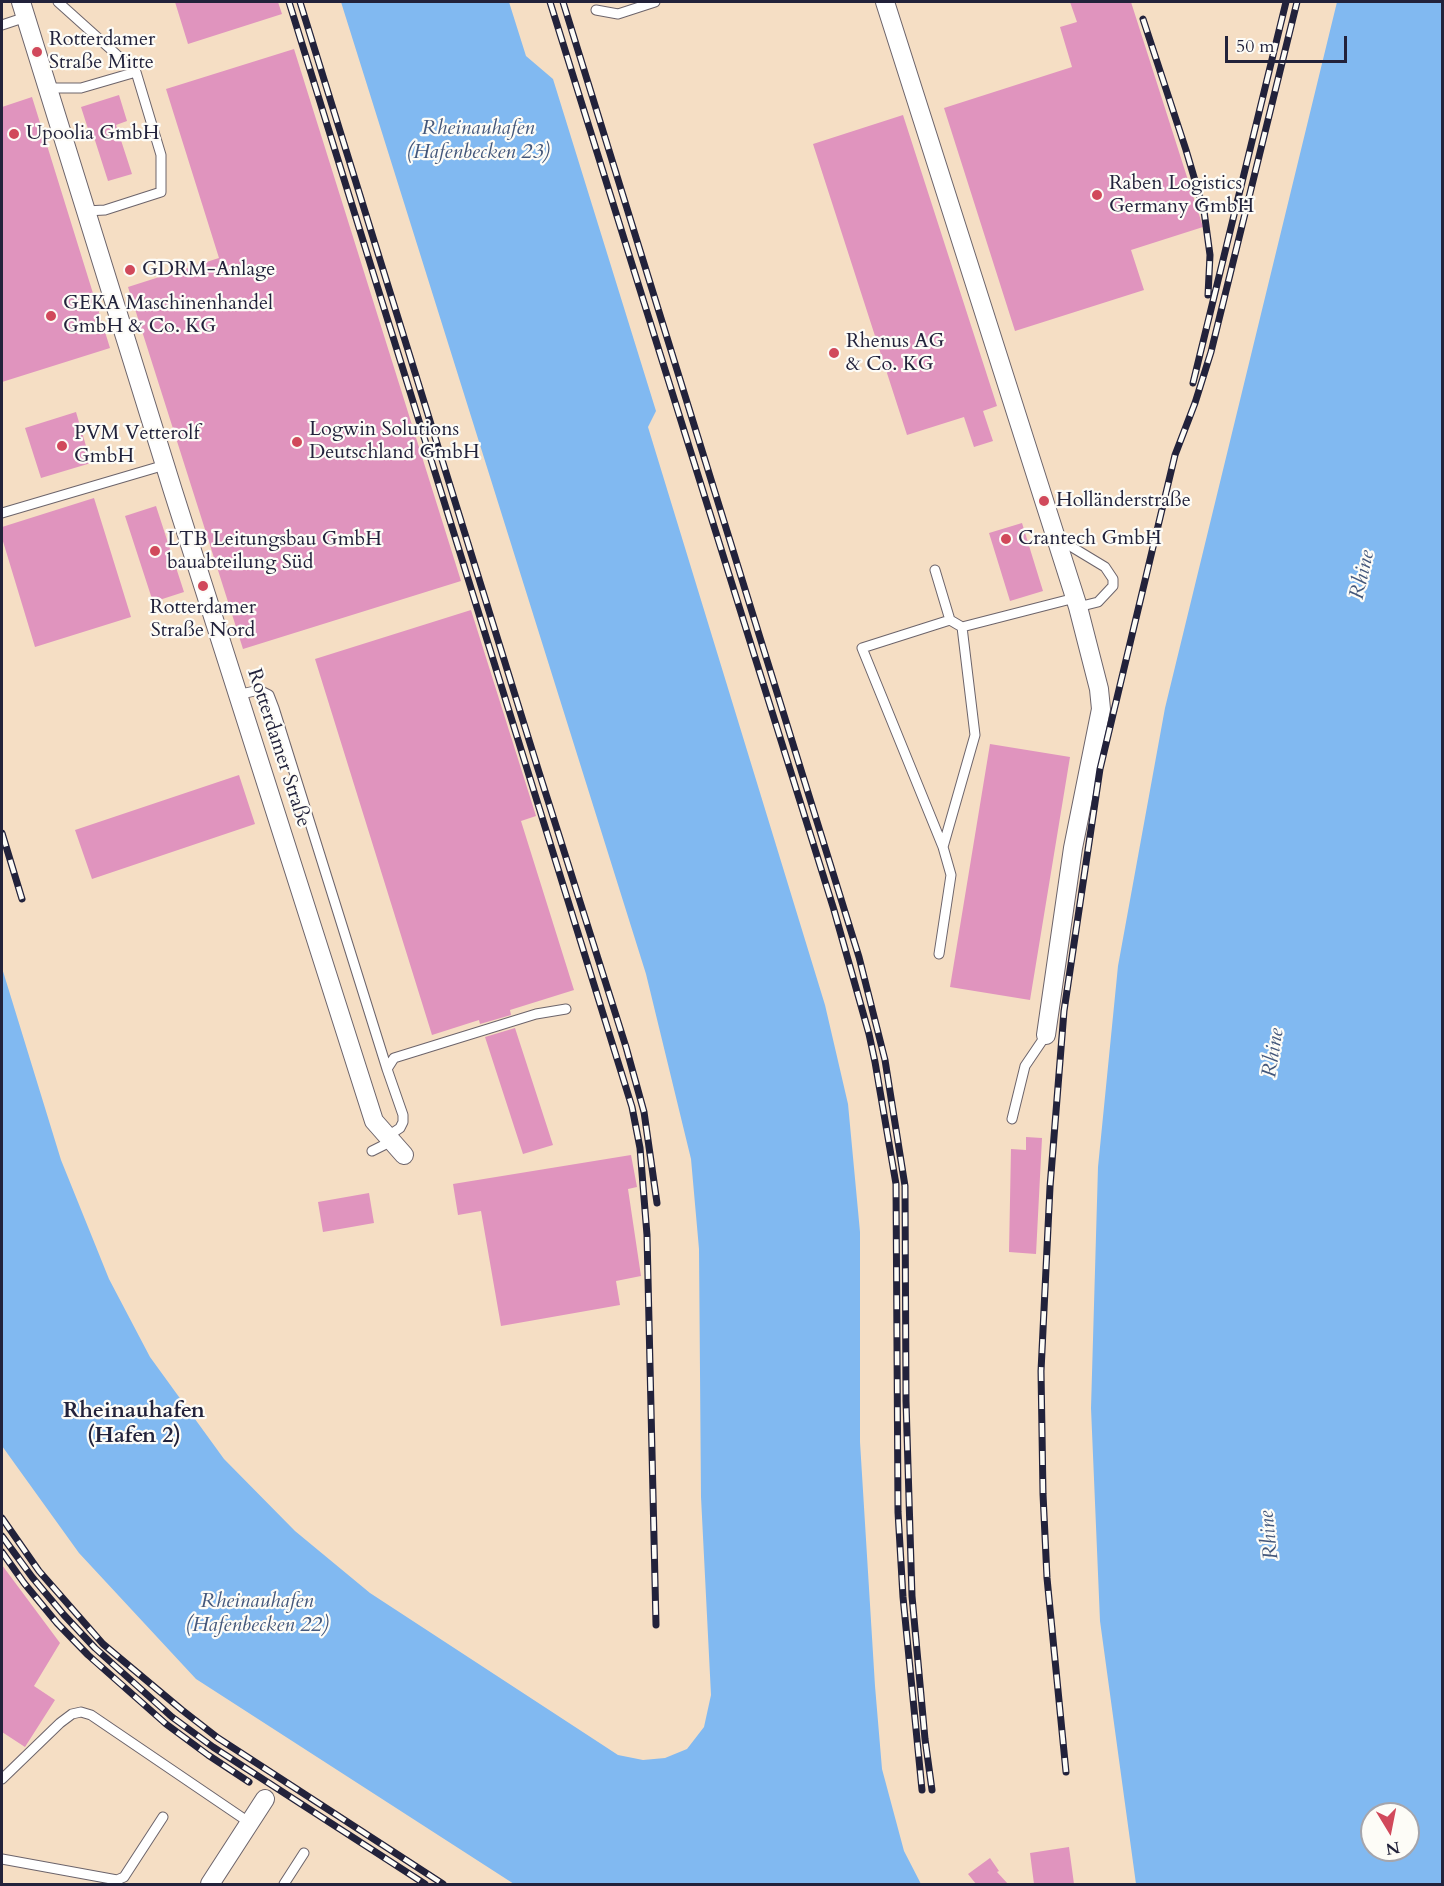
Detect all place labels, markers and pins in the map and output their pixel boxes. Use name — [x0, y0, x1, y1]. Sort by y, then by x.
place label: Rotterdamer Straße Mitte — [49, 28, 155, 75]
marker: Rotterdamer Straße Mitte — [30, 45, 44, 59]
place label: Upoolia GmbH — [26, 122, 160, 146]
marker: Upoolia GmbH — [7, 127, 21, 141]
place label: Raben Logistics Germany GmbH — [1109, 172, 1254, 219]
marker: Raben Logistics Germany GmbH — [1090, 188, 1104, 202]
place label: GDRM-Anlage — [142, 258, 275, 282]
marker: GDRM-Anlage — [123, 263, 137, 277]
place label: GEKA Maschinenhandel GmbH & Co. KG — [63, 292, 273, 339]
marker: GEKA Maschinenhandel GmbH & Co. KG — [44, 309, 58, 323]
place label: Rhenus AG & Co. KG — [846, 330, 944, 377]
marker: Rhenus AG & Co. KG — [827, 346, 841, 360]
place label: Logwin Solutions Deutschland GmbH — [309, 418, 480, 465]
place label: PVM Vetterolf GmbH — [74, 422, 200, 469]
marker: Logwin Solutions Deutschland GmbH — [290, 435, 304, 449]
marker: PVM Vetterolf GmbH — [55, 439, 69, 453]
place label: Holländerstraße — [1056, 489, 1191, 513]
marker: Holländerstraße — [1037, 494, 1051, 508]
place label: Crantech GmbH — [1018, 527, 1162, 551]
place label: LTB Leitungsbau GmbH bauabteilung Süd — [167, 528, 382, 575]
marker: Crantech GmbH — [999, 532, 1013, 546]
marker: LTB Leitungsbau GmbH bauabteilung Süd — [148, 544, 162, 558]
marker: Rotterdamer Straße Nord — [196, 579, 210, 593]
place label: Rotterdamer Straße Nord — [150, 596, 256, 643]

